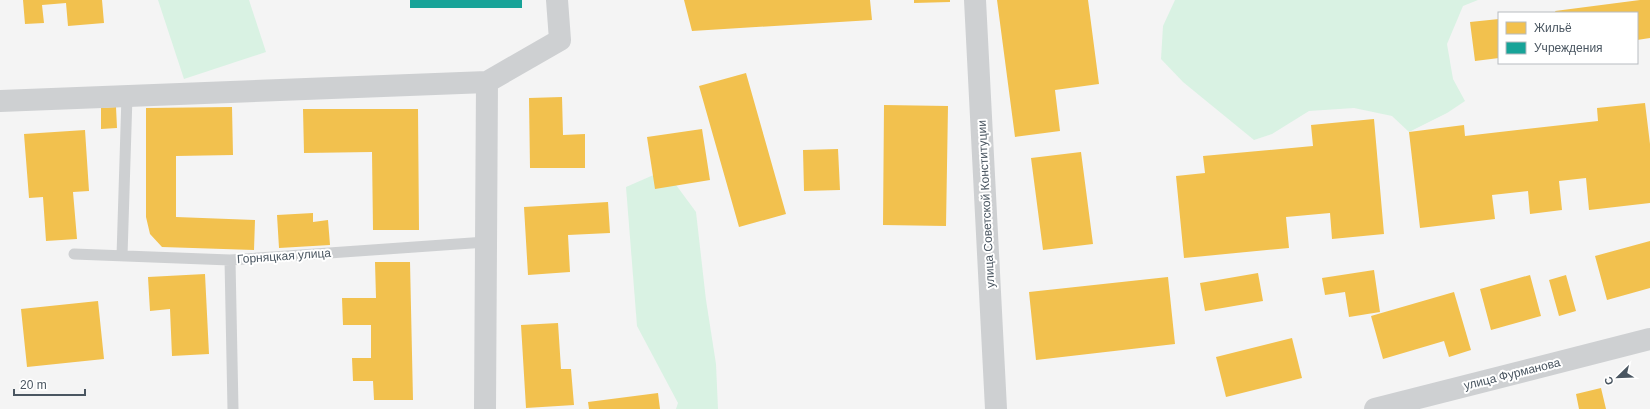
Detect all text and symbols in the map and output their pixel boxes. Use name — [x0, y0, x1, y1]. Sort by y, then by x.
legend — [1498, 12, 1638, 64]
text: Жильё — [1534, 21, 1572, 35]
text: Учреждения — [1534, 41, 1603, 55]
street label: улица Советской Конституции — [975, 120, 997, 288]
street label: Горняцкая улица — [237, 246, 332, 266]
street label: улица Фурманова — [1462, 355, 1562, 393]
north arrow — [1598, 357, 1638, 397]
scale bar — [14, 371, 85, 397]
text: С — [1602, 375, 1616, 387]
text: 20 m — [20, 378, 47, 392]

